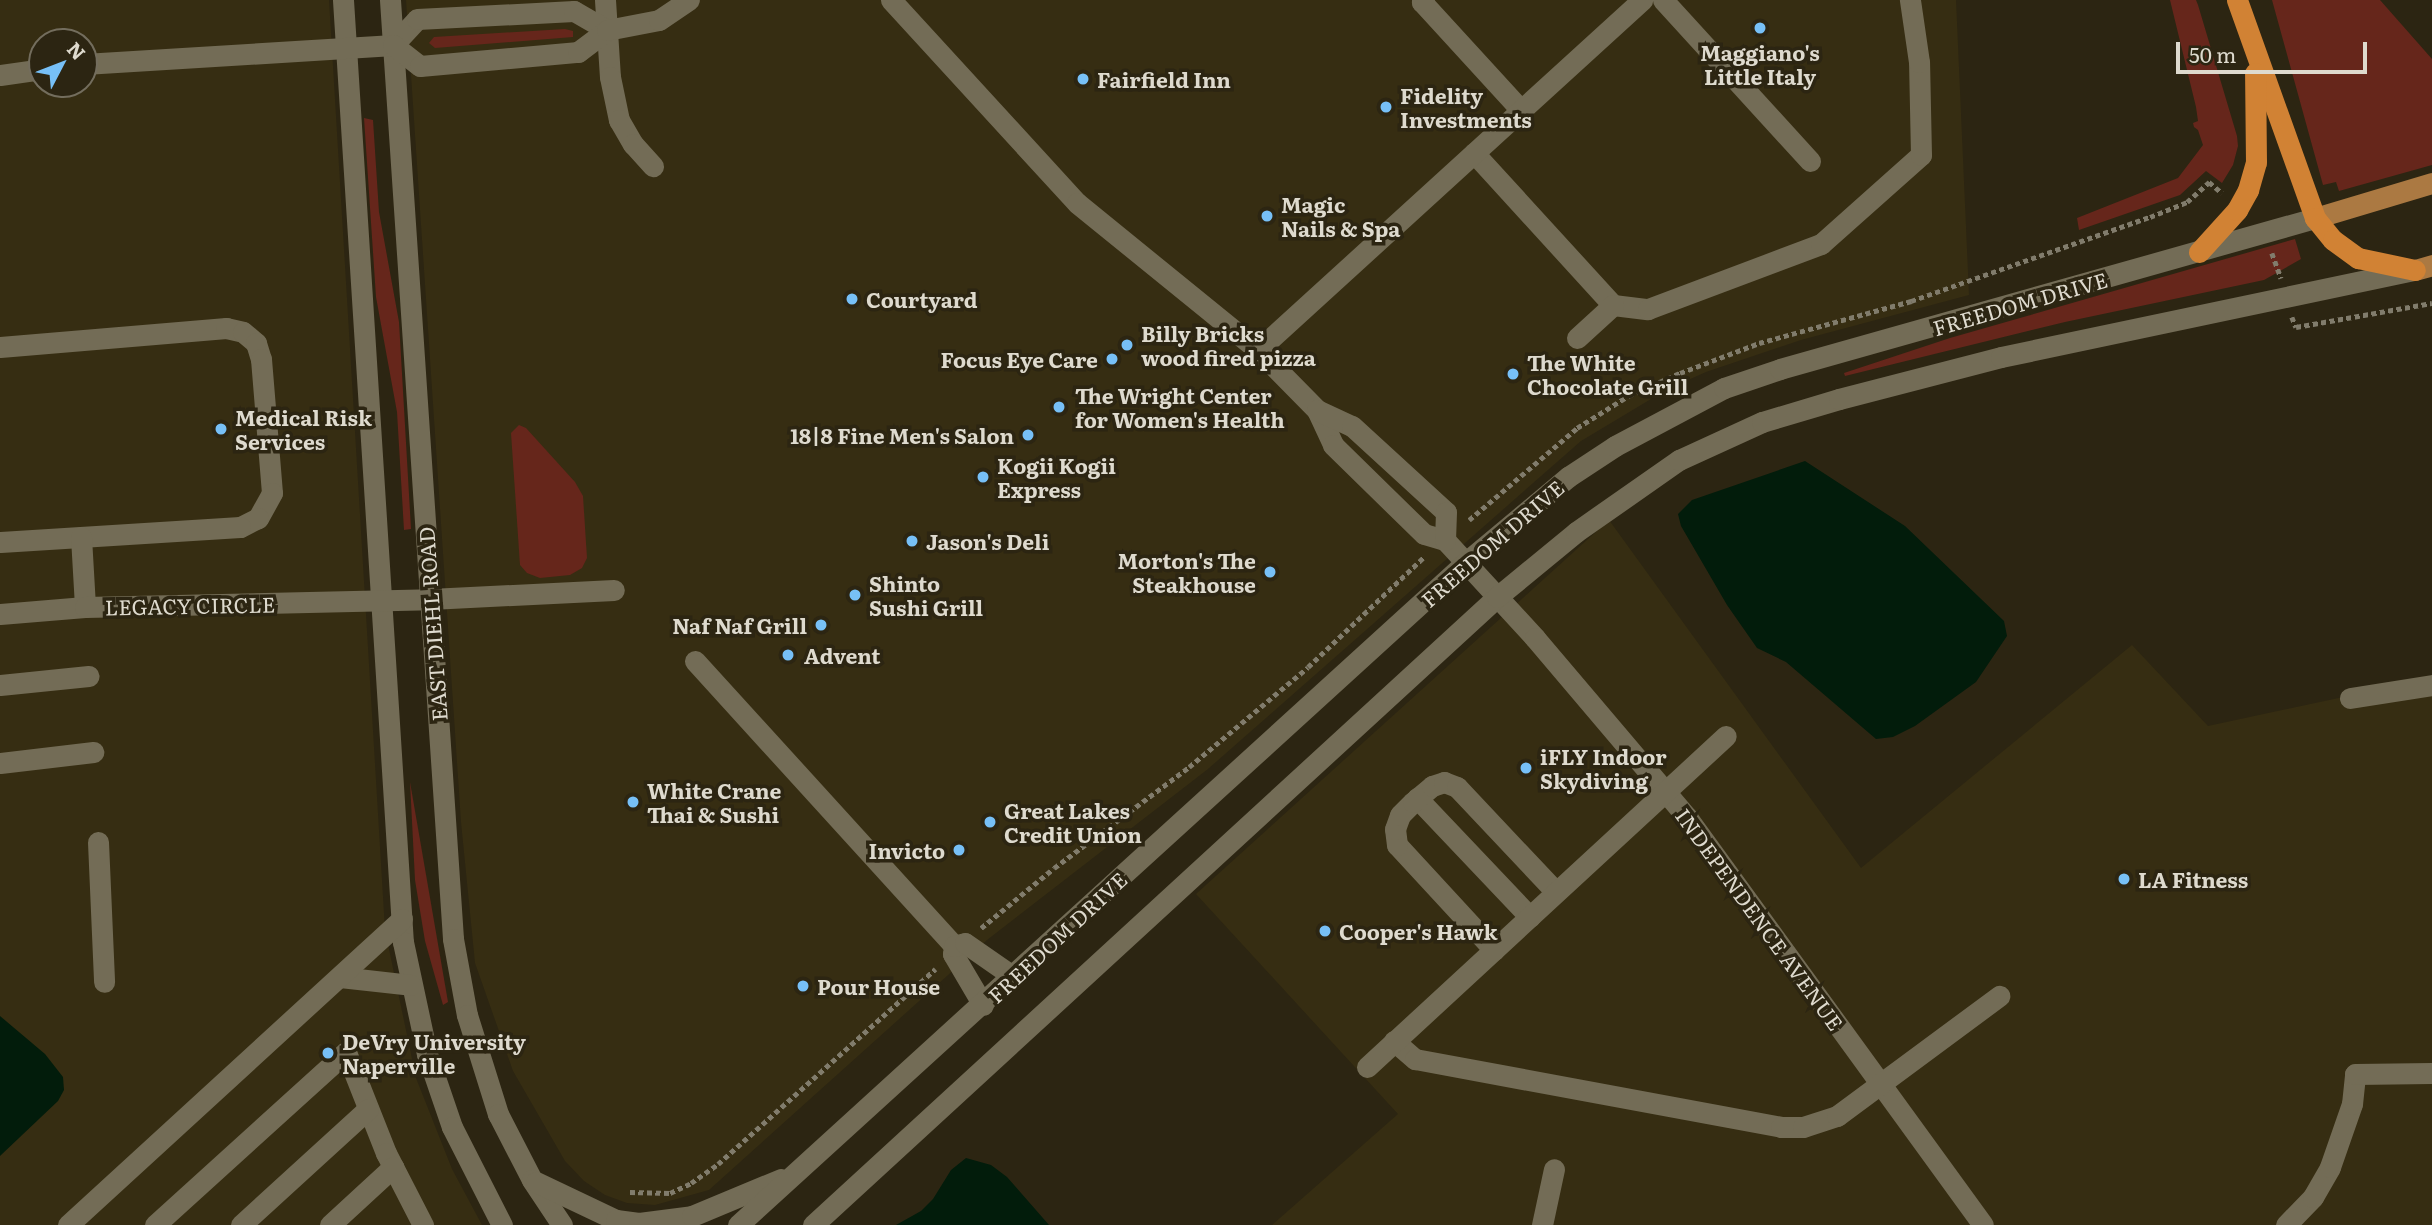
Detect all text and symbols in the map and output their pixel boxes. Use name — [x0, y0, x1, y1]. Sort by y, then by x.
marker: Maggiano's Little Italy — [1752, 20, 1768, 36]
north arrow — [28, 28, 98, 98]
scale bar — [2180, 28, 2371, 72]
text: N — [61, 35, 93, 66]
text: 50 m — [2189, 38, 2236, 69]
place label: Maggiano's Little Italy — [1700, 39, 1820, 89]
place label: Fairfield Inn — [1097, 66, 1231, 92]
marker: Fairfield Inn — [1075, 71, 1091, 87]
place label: Fidelity Investments — [1400, 82, 1532, 132]
marker: Fidelity Investments — [1378, 99, 1394, 115]
place label: Magic Nails & Spa — [1281, 191, 1401, 241]
marker: Magic Nails & Spa — [1259, 208, 1275, 224]
street label: FREEDOM DRIVE — [1930, 266, 2110, 340]
place label: Courtyard — [866, 286, 978, 312]
marker: Courtyard — [844, 291, 860, 307]
place label: Billy Bricks wood fired pizza — [1141, 320, 1316, 370]
marker: Billy Bricks wood fired pizza — [1119, 337, 1135, 353]
place label: Focus Eye Care — [941, 346, 1098, 372]
place label: The White Chocolate Grill — [1527, 349, 1688, 399]
marker: Focus Eye Care — [1104, 351, 1120, 367]
marker: The White Chocolate Grill — [1505, 366, 1521, 382]
place label: The Wright Center for Women's Health — [1075, 382, 1285, 432]
marker: The Wright Center for Women's Health — [1049, 397, 1069, 417]
place label: Medical Risk Services — [235, 404, 372, 454]
marker: Medical Risk Services — [213, 421, 229, 437]
place label: 18|8 Fine Men's Salon — [790, 422, 1014, 448]
marker: 18|8 Fine Men's Salon — [1020, 427, 1036, 443]
place label: Kogii Kogii Express — [997, 452, 1116, 502]
marker: Kogii Kogii Express — [975, 469, 991, 485]
street label: FREEDOM DRIVE — [1416, 474, 1568, 612]
street label: EAST DIEHL ROAD — [413, 526, 451, 722]
place label: Jason's Deli — [926, 528, 1049, 554]
marker: Jason's Deli — [904, 533, 920, 549]
place label: Morton's The Steakhouse — [1118, 547, 1256, 597]
marker: Morton's The Steakhouse — [1262, 564, 1278, 580]
place label: Shinto Sushi Grill — [869, 570, 983, 620]
marker: Shinto Sushi Grill — [847, 587, 863, 603]
street label: LEGACY CIRCLE — [105, 591, 275, 619]
place label: Naf Naf Grill — [672, 612, 807, 638]
marker: Naf Naf Grill — [813, 617, 829, 633]
place label: Advent — [804, 642, 880, 668]
marker: Advent — [778, 645, 798, 665]
place label: iFLY Indoor Skydiving — [1540, 743, 1667, 793]
marker: iFLY Indoor Skydiving — [1518, 760, 1534, 776]
place label: White Crane Thai & Sushi — [647, 777, 781, 827]
marker: White Crane Thai & Sushi — [625, 794, 641, 810]
place label: Great Lakes Credit Union — [1004, 797, 1142, 847]
street label: INDEPENDENCE AVENUE — [1671, 803, 1849, 1035]
marker: Great Lakes Credit Union — [982, 814, 998, 830]
place label: Invicto — [868, 837, 945, 863]
marker: Invicto — [951, 842, 967, 858]
street label: FREEDOM DRIVE — [982, 866, 1132, 1008]
place label: LA Fitness — [2138, 866, 2248, 892]
marker: LA Fitness — [2116, 871, 2132, 887]
place label: Cooper's Hawk — [1339, 918, 1498, 944]
marker: Cooper's Hawk — [1317, 923, 1333, 939]
place label: Pour House — [817, 973, 940, 999]
marker: Pour House — [795, 978, 811, 994]
place label: DeVry University Naperville — [342, 1028, 526, 1078]
marker: DeVry University Naperville — [320, 1045, 336, 1061]

